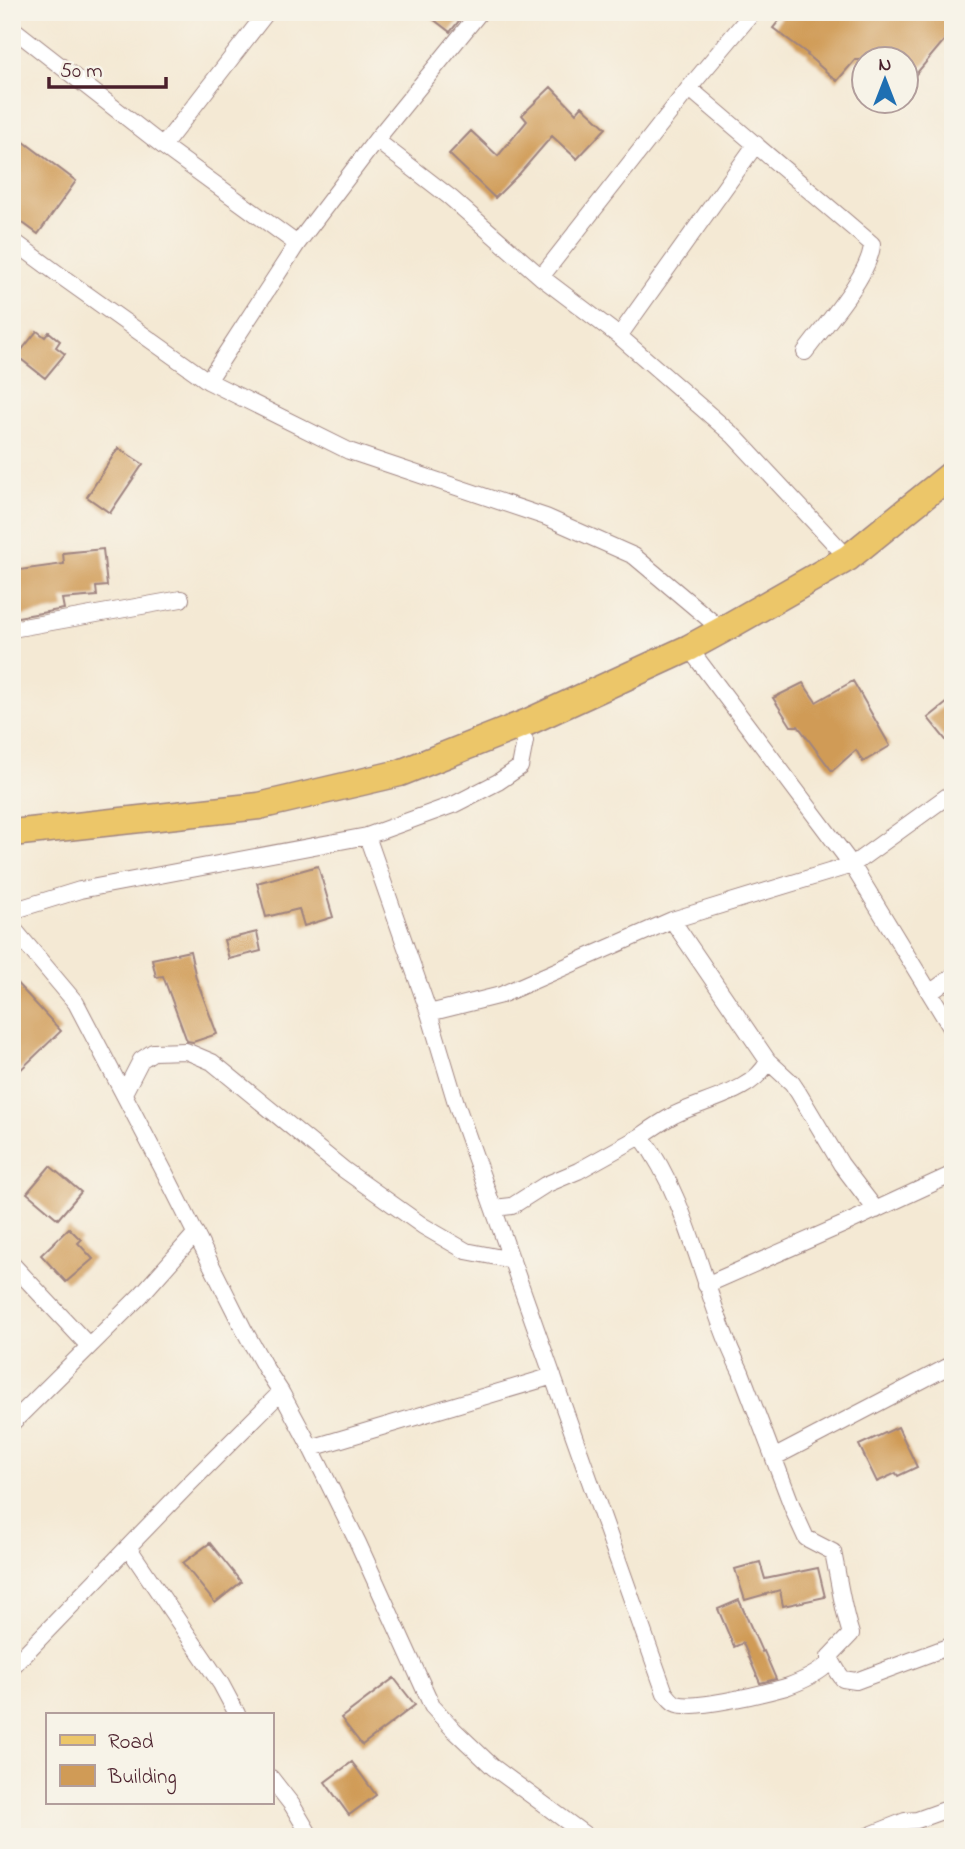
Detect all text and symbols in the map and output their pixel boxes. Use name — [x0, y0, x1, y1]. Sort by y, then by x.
scale bar — [49, 46, 166, 90]
north arrow — [850, 46, 920, 116]
text: N — [879, 52, 892, 79]
text: 50 m — [60, 57, 103, 87]
legend — [46, 1713, 273, 1804]
text: Road — [108, 1728, 154, 1758]
text: Building — [107, 1763, 177, 1795]

